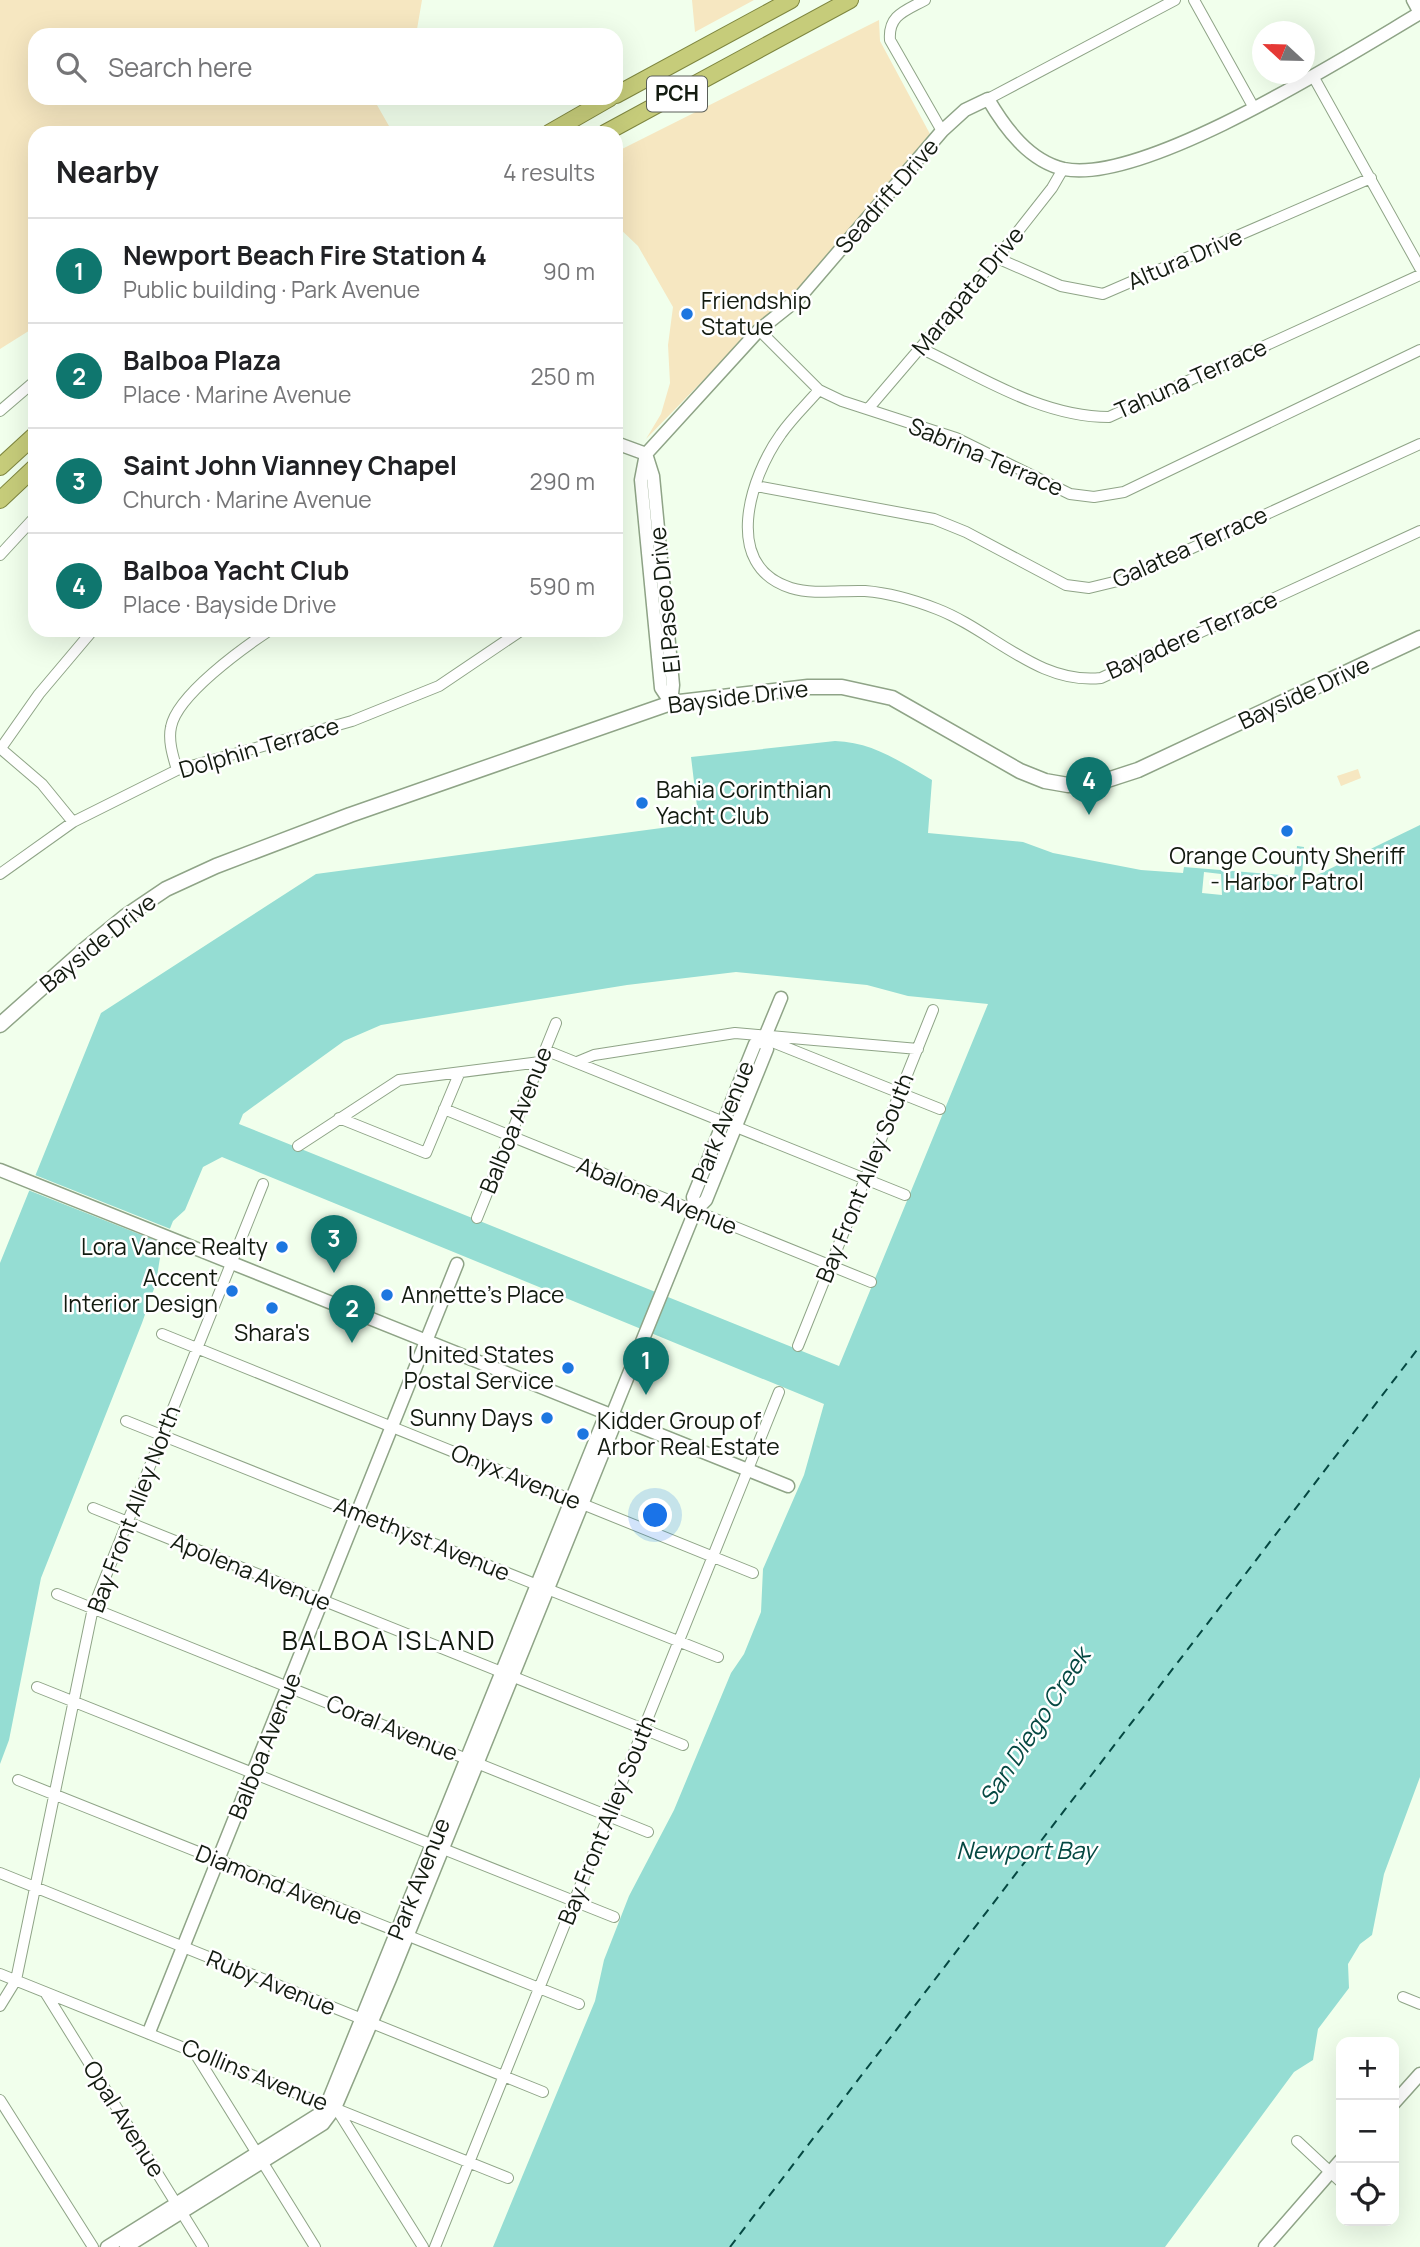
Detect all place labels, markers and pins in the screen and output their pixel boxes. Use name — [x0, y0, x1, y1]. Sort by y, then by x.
place label: Friendship Statue — [701, 284, 811, 342]
marker: Friendship Statue — [679, 306, 695, 322]
pin: 4 — [1066, 757, 1112, 815]
place label: Bahia Corinthian Yacht Club — [656, 773, 831, 831]
marker: Bahia Corinthian Yacht Club — [634, 795, 650, 811]
marker: Orange County Sheriff - Harbor Patrol — [1279, 823, 1295, 839]
place label: Orange County Sheriff - Harbor Patrol — [1169, 839, 1405, 897]
pin: 3 — [311, 1215, 357, 1273]
place label: Lora Vance Realty — [81, 1230, 268, 1262]
marker: Lora Vance Realty — [274, 1239, 290, 1255]
place label: Accent Interior Design — [63, 1261, 218, 1319]
place label: Annette's Place — [401, 1278, 565, 1310]
marker: Accent Interior Design — [224, 1283, 240, 1299]
pin: 2 — [329, 1285, 375, 1343]
marker: Annette's Place — [379, 1287, 395, 1303]
marker: Shara's — [264, 1300, 280, 1316]
place label: Shara's — [234, 1316, 310, 1348]
pin: 1 — [623, 1337, 669, 1395]
place label: United States Postal Service — [404, 1338, 554, 1396]
marker: United States Postal Service — [560, 1360, 576, 1376]
place label: Sunny Days — [410, 1401, 533, 1433]
place label: Kidder Group of Arbor Real Estate — [597, 1404, 780, 1462]
marker: Sunny Days — [539, 1410, 555, 1426]
marker: Kidder Group of Arbor Real Estate — [575, 1426, 591, 1442]

